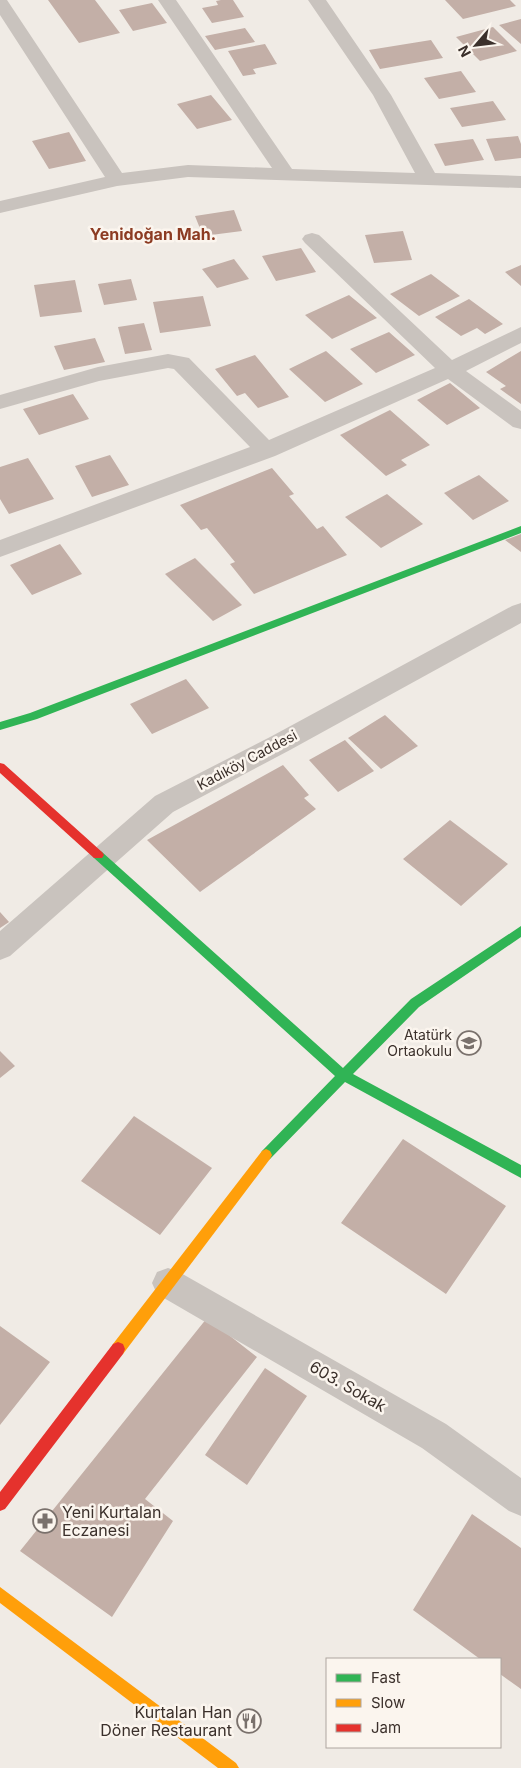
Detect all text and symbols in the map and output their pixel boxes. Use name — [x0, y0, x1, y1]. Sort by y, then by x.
north arrow — [451, 20, 501, 70]
text: N — [454, 43, 474, 60]
district label: Yenidoğan Mah. — [90, 224, 216, 244]
street label: Kadıköy Caddesi — [194, 726, 300, 793]
place label: Atatürk Ortaokulu — [387, 1026, 452, 1059]
school or university icon: Atatürk Ortaokulu — [456, 1030, 482, 1056]
street label: 603. Sokak — [306, 1356, 390, 1416]
place label: Yeni Kurtalan Eczanesi — [62, 1502, 161, 1540]
pharmacy icon: Yeni Kurtalan Eczanesi — [32, 1508, 58, 1534]
legend — [326, 1658, 501, 1748]
text: Fast — [371, 1668, 401, 1687]
text: Slow — [371, 1693, 405, 1712]
place label: Kurtalan Han Döner Restaurant — [100, 1702, 232, 1740]
restaurant icon: Kurtalan Han Döner Restaurant — [236, 1708, 262, 1734]
text: Jam — [371, 1718, 401, 1737]

